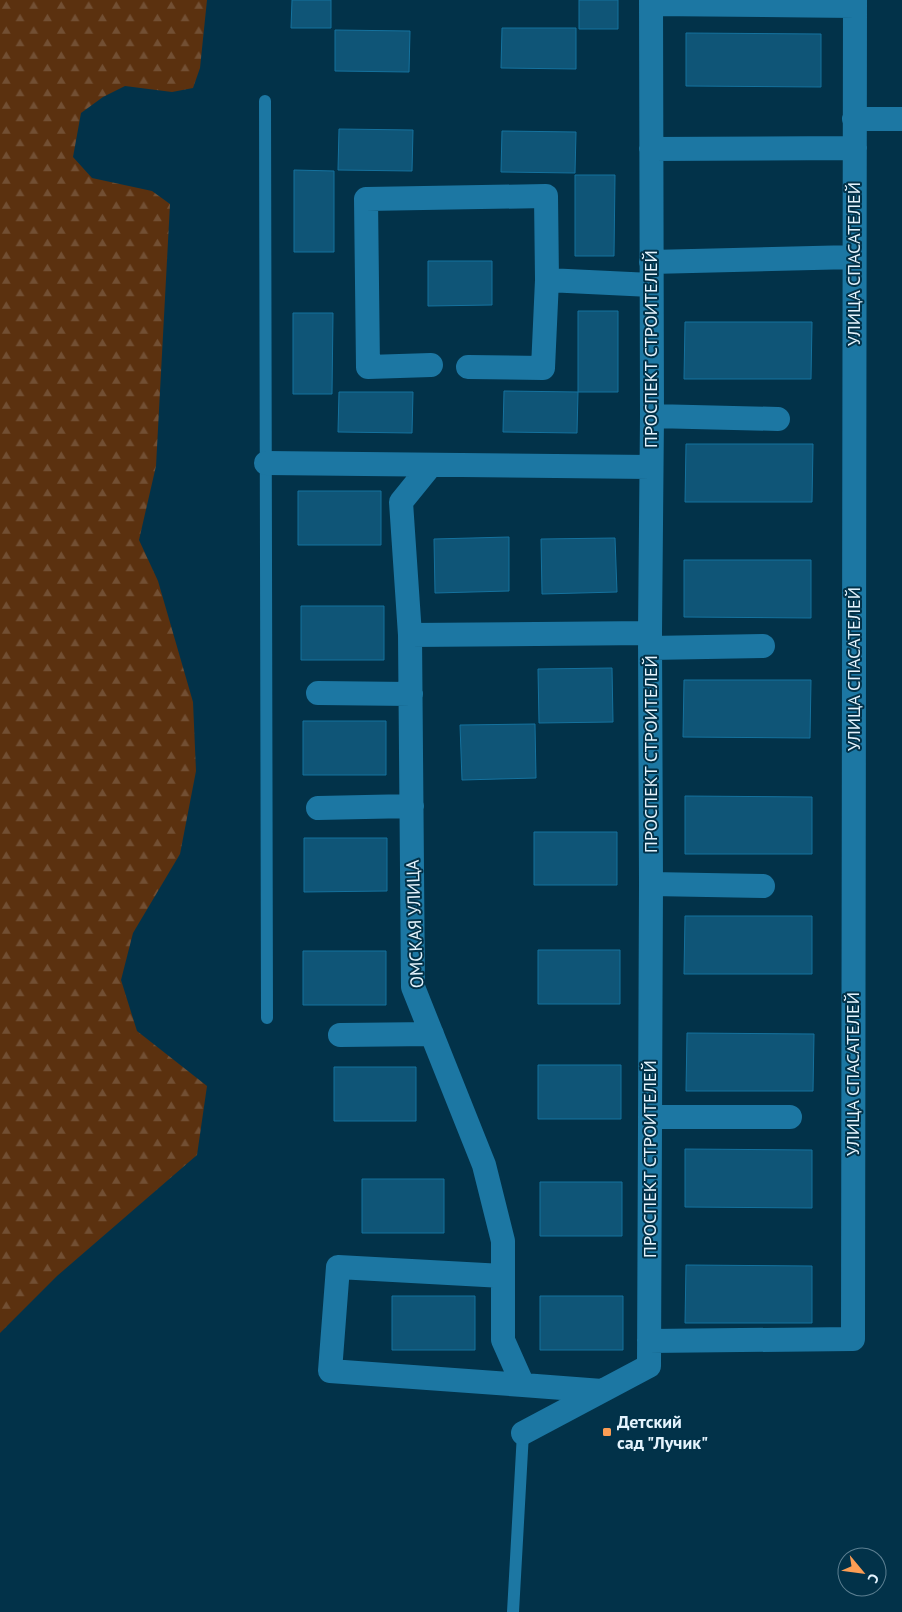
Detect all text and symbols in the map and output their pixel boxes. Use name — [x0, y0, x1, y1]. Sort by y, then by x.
street label: УЛИЦА СПАСАТЕЛЕЙ — [842, 182, 865, 346]
street label: ПРОСПЕКТ СТРОИТЕЛЕЙ — [639, 250, 662, 448]
street label: УЛИЦА СПАСАТЕЛЕЙ — [842, 587, 865, 751]
street label: ПРОСПЕКТ СТРОИТЕЛЕЙ — [639, 655, 662, 853]
street label: ОМСКАЯ УЛИЦА — [401, 859, 428, 989]
street label: УЛИЦА СПАСАТЕЛЕЙ — [841, 992, 864, 1156]
street label: ПРОСПЕКТ СТРОИТЕЛЕЙ — [638, 1060, 661, 1258]
place label: Детский сад "Лучик" — [617, 1410, 708, 1454]
marker: Детский сад "Лучик" — [601, 1426, 613, 1438]
north arrow — [837, 1547, 887, 1597]
text: С — [864, 1571, 883, 1586]

